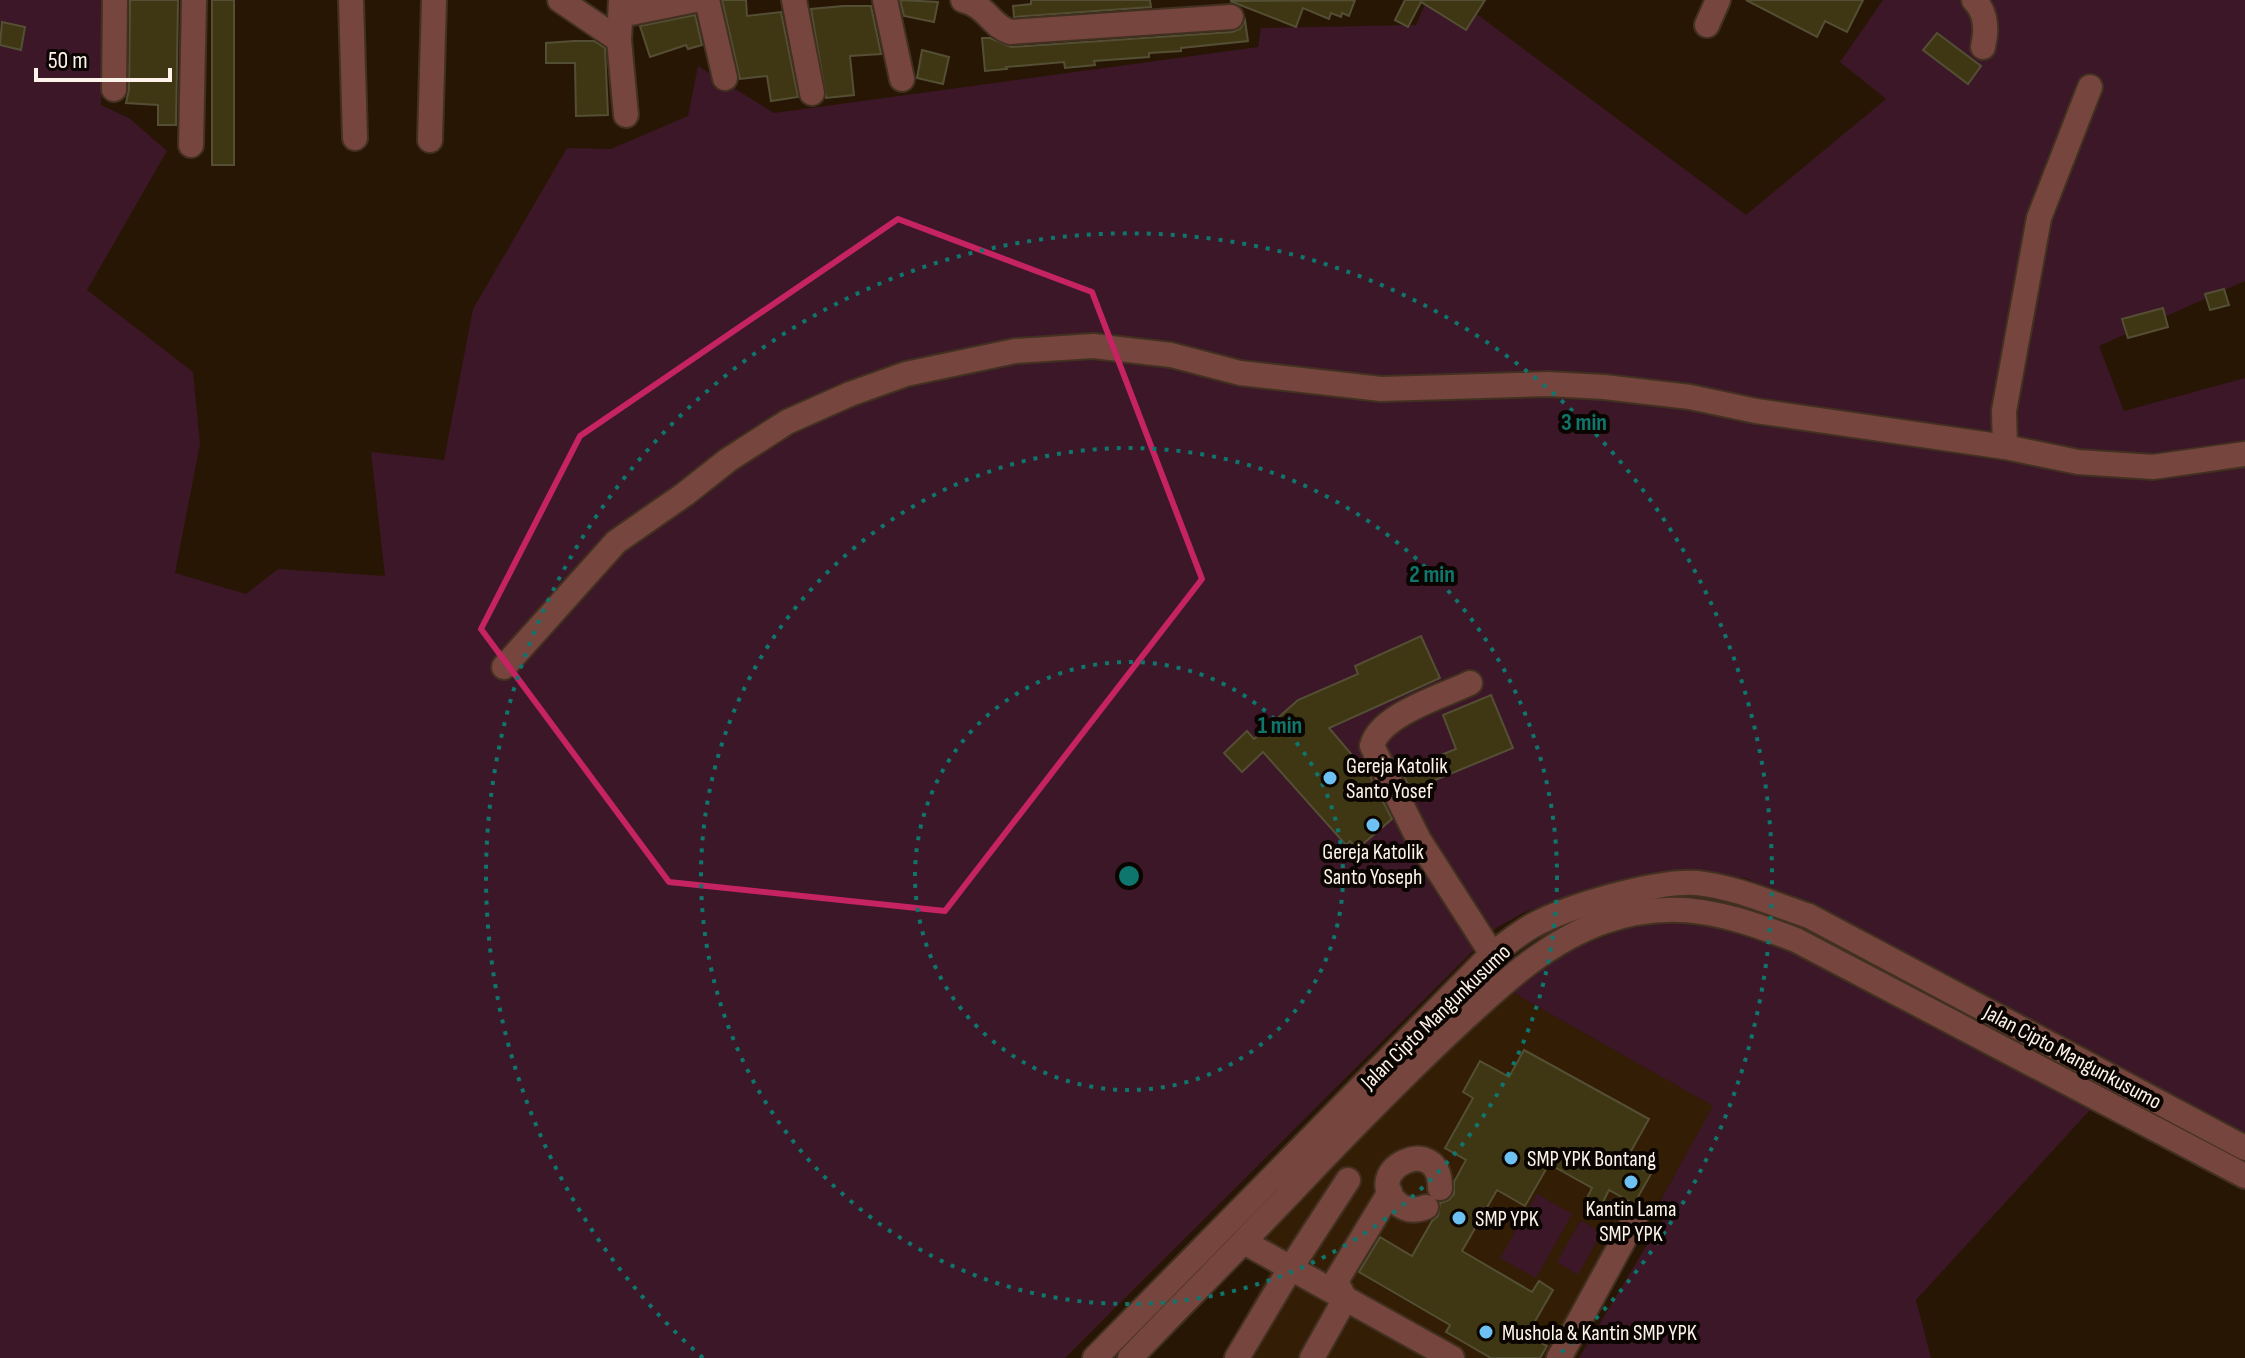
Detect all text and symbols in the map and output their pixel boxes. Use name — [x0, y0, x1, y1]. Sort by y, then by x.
scale bar — [36, 32, 170, 82]
text: 50 m — [48, 46, 88, 75]
text: 3 min — [1561, 408, 1607, 437]
text: 2 min — [1409, 560, 1455, 589]
text: 1 min — [1258, 711, 1302, 740]
place label: Gereja Katolik Santo Yosef — [1346, 753, 1448, 805]
marker: Gereja Katolik Santo Yosef — [1321, 769, 1339, 787]
marker: Gereja Katolik Santo Yoseph — [1364, 816, 1382, 834]
place label: Gereja Katolik Santo Yoseph — [1322, 839, 1424, 891]
centre of rings — [1115, 862, 1143, 890]
street label: Jalan Cipto Mangunkusumo — [1355, 939, 1517, 1096]
street label: Jalan Cipto Mangunkusumo — [1978, 999, 2166, 1116]
place label: SMP YPK Bontang — [1527, 1146, 1656, 1173]
marker: SMP YPK Bontang — [1502, 1149, 1520, 1167]
marker: Kantin Lama SMP YPK — [1622, 1173, 1640, 1191]
place label: Kantin Lama SMP YPK — [1586, 1196, 1676, 1248]
place label: SMP YPK — [1475, 1206, 1539, 1233]
marker: SMP YPK — [1450, 1209, 1468, 1227]
place label: Mushola & Kantin SMP YPK — [1502, 1320, 1697, 1347]
marker: Mushola & Kantin SMP YPK — [1477, 1323, 1495, 1341]

